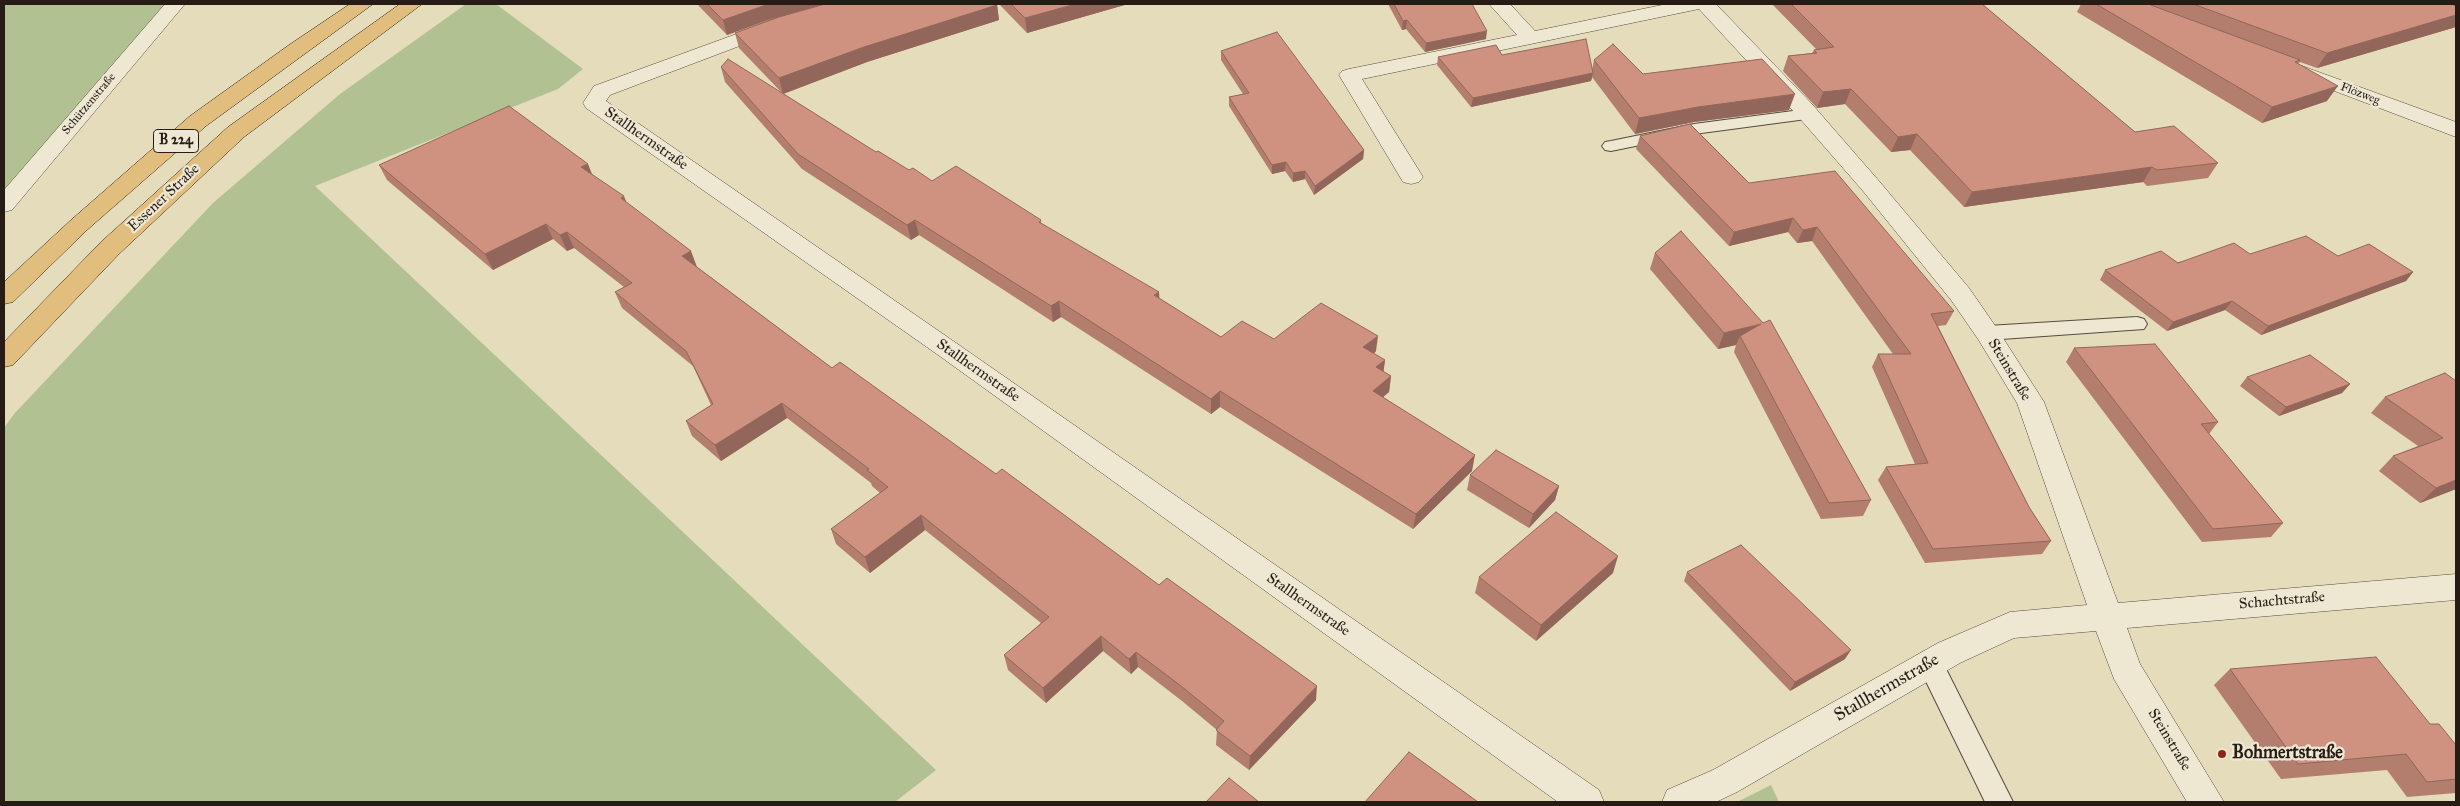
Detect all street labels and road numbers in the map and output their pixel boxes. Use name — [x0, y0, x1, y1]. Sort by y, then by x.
street label: Schützenstraße — [59, 70, 119, 138]
street label: Flözweg — [2338, 80, 2382, 108]
street label: Stallhermstraße — [601, 104, 691, 174]
road number: B 224 — [154, 130, 198, 152]
street label: Essener Straße — [125, 160, 203, 236]
street label: Stallhermstraße — [933, 336, 1023, 406]
street label: Steinstraße — [1983, 336, 2035, 404]
street label: Stallhermstraße — [1263, 570, 1353, 640]
street label: Schachtstraße — [2238, 588, 2326, 614]
street label: Stallhermstraße — [1831, 649, 1943, 727]
street label: Steinstraße — [2143, 706, 2195, 774]

